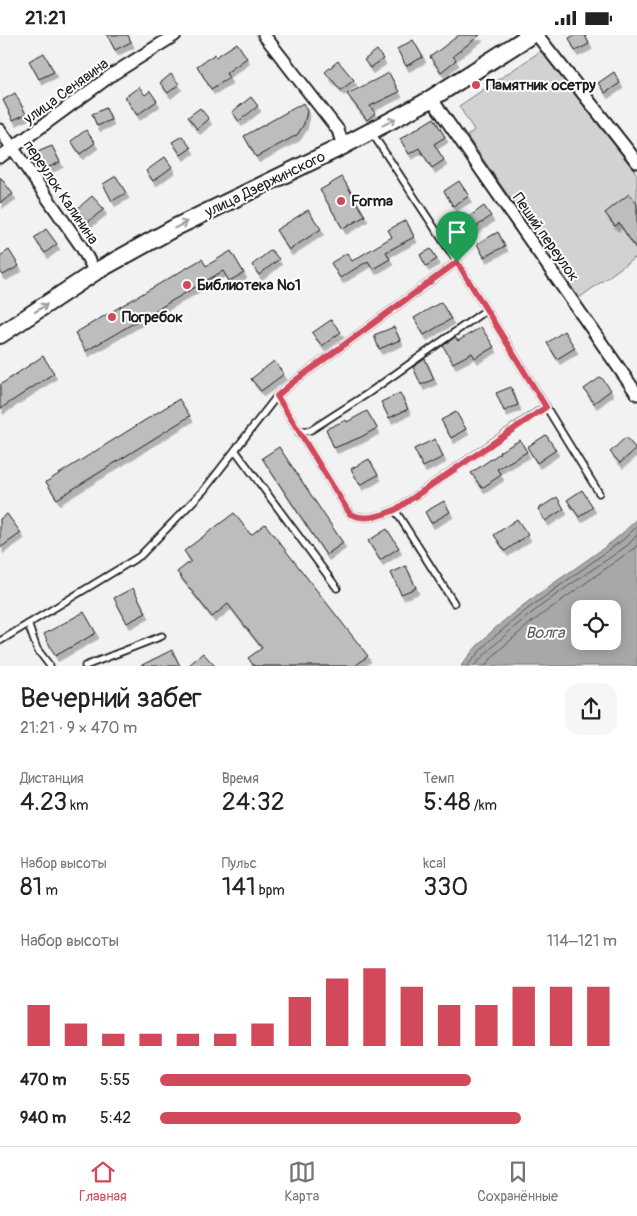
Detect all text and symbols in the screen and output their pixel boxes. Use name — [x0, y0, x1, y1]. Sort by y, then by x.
text: 21:21 — [25, 6, 66, 30]
street label: улица Сенявина — [19, 54, 112, 129]
place label: Памятник осетру — [486, 76, 596, 95]
marker: Памятник осетру — [470, 79, 482, 91]
one-way arrow — [381, 117, 396, 127]
street label: переулок Калинина — [19, 137, 102, 248]
street label: улица Дзержинского — [201, 147, 329, 222]
street label: Пеший переулок — [508, 189, 583, 285]
place label: Forma — [351, 192, 393, 211]
marker: Forma — [335, 195, 347, 207]
pin — [436, 211, 478, 262]
icon: arrive — [443, 218, 471, 246]
one-way arrow — [173, 220, 188, 230]
place label: Библиотека №1 — [197, 276, 301, 295]
marker: Библиотека №1 — [181, 279, 193, 291]
one-way arrow — [33, 302, 47, 312]
place label: Погребок — [122, 308, 183, 327]
marker: Погребок — [106, 311, 118, 323]
map controls — [571, 600, 621, 650]
button: locate — [571, 600, 621, 650]
water label: Волга — [526, 623, 566, 643]
text: Вечерний забег — [20, 681, 202, 716]
button: share — [565, 683, 617, 735]
text: 21:21 · 9 × 470 m — [20, 718, 137, 738]
text: Дистанция — [20, 770, 84, 787]
text: Время — [222, 770, 259, 787]
text: Темп — [423, 770, 454, 787]
text: 4.23 — [20, 787, 67, 818]
text: 24:32 — [222, 787, 285, 818]
text: 5:48 — [423, 787, 471, 818]
text: km — [67, 797, 88, 814]
text: /km — [471, 797, 497, 814]
text: Набор высоты — [20, 855, 107, 872]
text: Пульс — [222, 855, 257, 872]
text: kcal — [423, 855, 446, 872]
text: 81 — [20, 872, 42, 903]
text: 141 — [222, 872, 256, 903]
text: 330 — [423, 872, 468, 903]
text: m — [42, 882, 58, 899]
text: bpm — [256, 882, 285, 899]
text: Набор высоты — [20, 931, 119, 951]
text: 114–121 m — [547, 931, 617, 951]
text: 470 m — [20, 1070, 66, 1090]
text: 5:55 — [100, 1070, 130, 1090]
text: 940 m — [20, 1108, 66, 1128]
text: 5:42 — [100, 1108, 131, 1128]
tab: Главная — [79, 1158, 127, 1205]
tab: Карта — [285, 1158, 319, 1205]
tab: Сохранённые — [477, 1158, 558, 1205]

